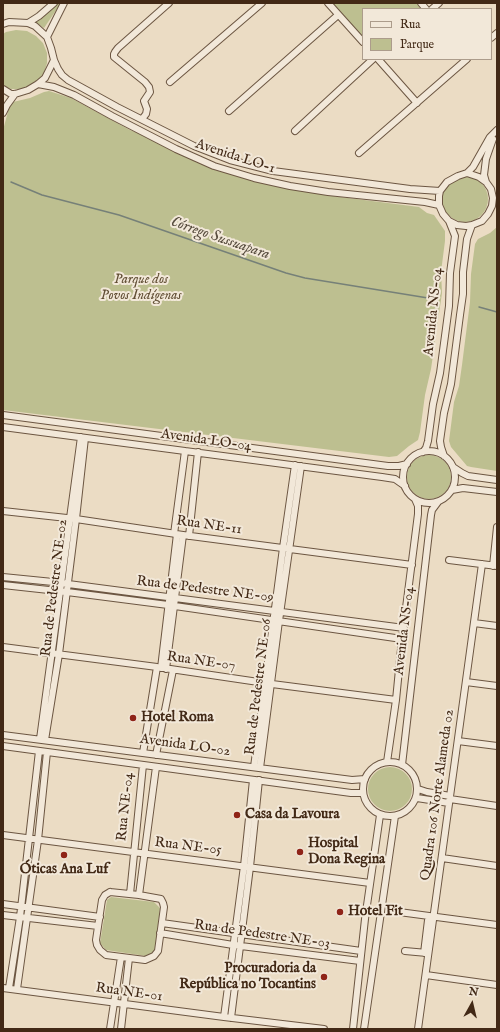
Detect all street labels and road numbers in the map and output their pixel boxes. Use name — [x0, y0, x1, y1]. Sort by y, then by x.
street label: Avenida LO-1 — [193, 136, 277, 178]
street label: Avenida NS-04 — [421, 267, 447, 357]
street label: Avenida LO-04 — [160, 426, 252, 456]
street label: Rua NE-11 — [175, 513, 243, 539]
street label: Rua de Pedestre NE-02 — [38, 518, 72, 658]
street label: Rua de Pedestre NE-09 — [136, 573, 274, 607]
street label: Avenida NS-04 — [391, 586, 419, 676]
street label: Rua de Pedestre NE-06 — [242, 618, 276, 756]
street label: Rua NE-07 — [166, 649, 236, 675]
street label: Quadra 106 Norte Alameda 02 — [418, 708, 458, 882]
street label: Avenida LO-02 — [139, 731, 231, 761]
street label: Rua NE-04 — [114, 772, 138, 842]
street label: Rua NE-05 — [154, 835, 222, 859]
street label: Rua de Pedestre NE-03 — [193, 917, 331, 953]
street label: Rua NE-01 — [95, 980, 163, 1006]

